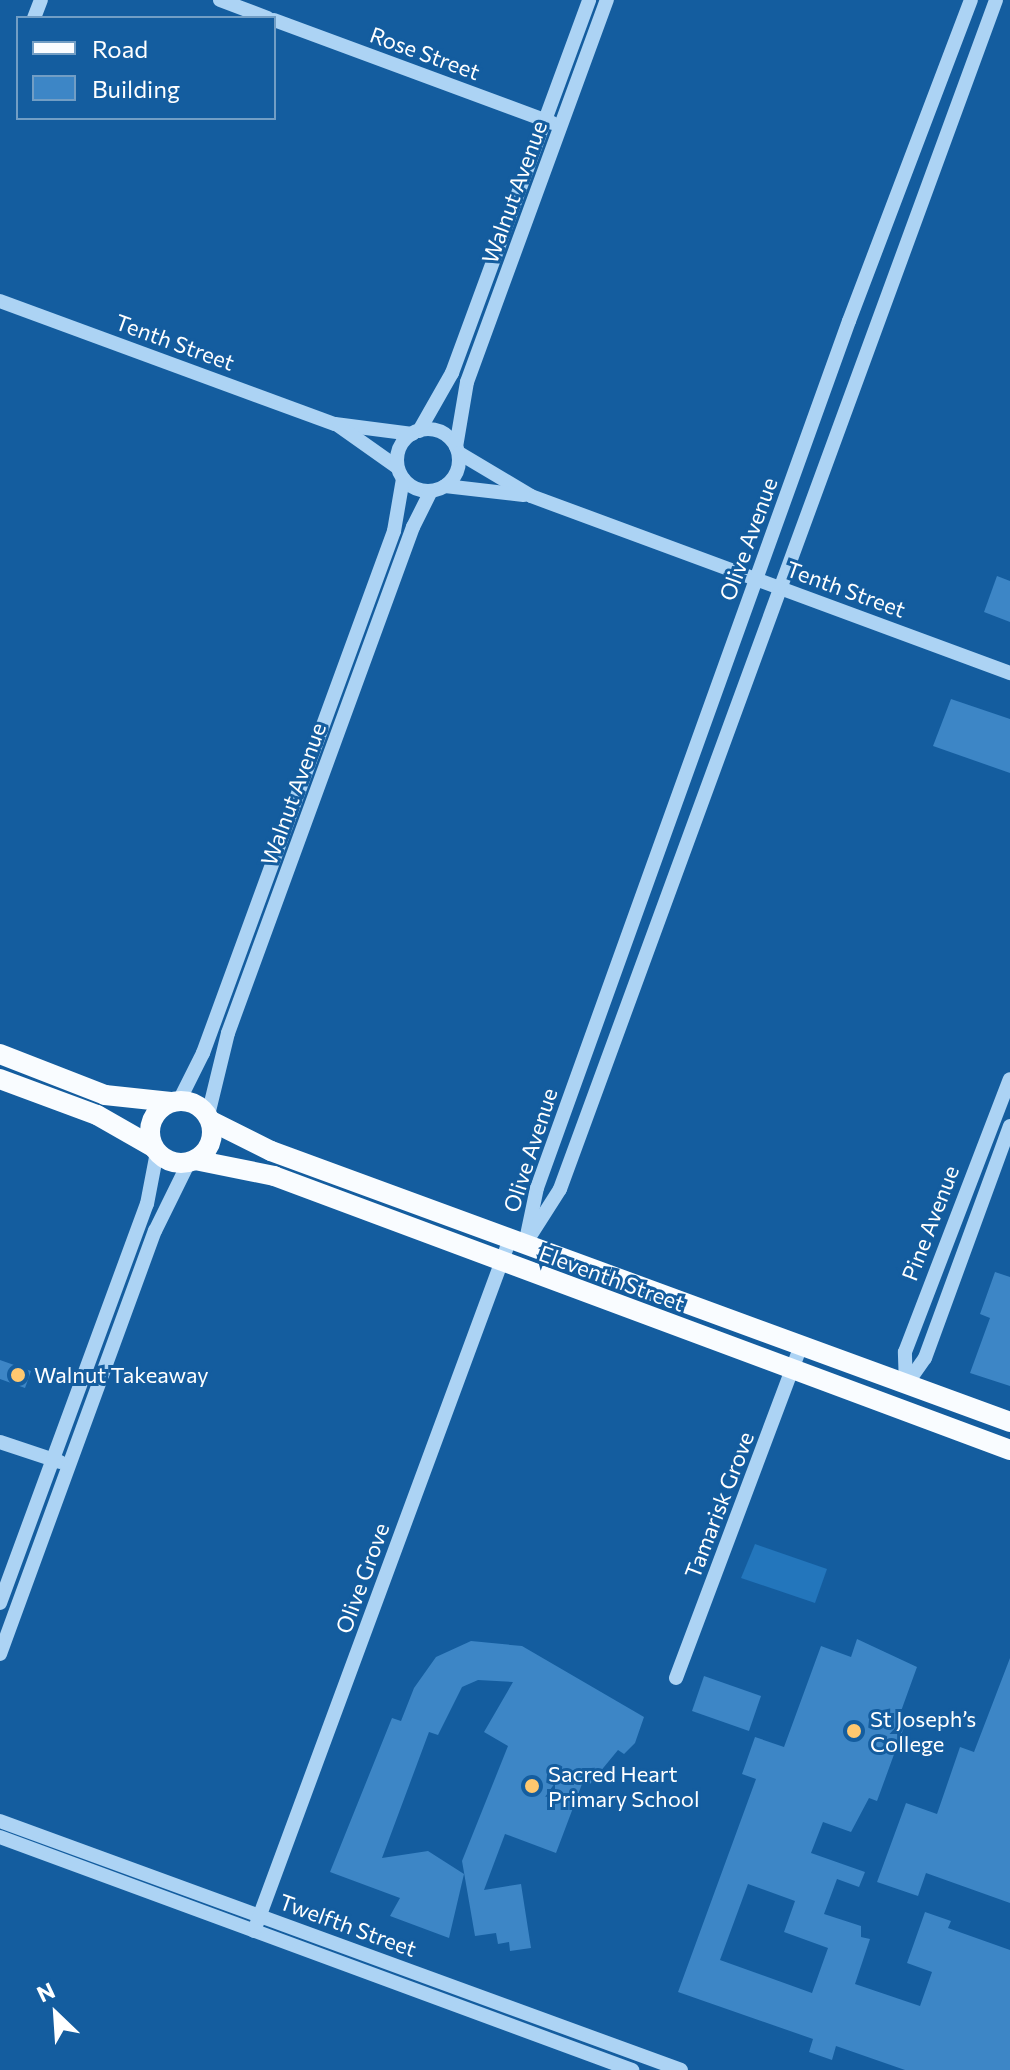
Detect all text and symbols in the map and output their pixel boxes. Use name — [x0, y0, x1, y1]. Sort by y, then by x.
legend — [16, 16, 276, 120]
street label: Rose Street — [366, 21, 484, 85]
text: Road — [92, 34, 148, 63]
text: Building — [92, 74, 180, 103]
street label: Walnut Avenue — [476, 117, 552, 267]
street label: Tenth Street — [112, 308, 238, 376]
street label: Olive Avenue — [713, 474, 783, 604]
street label: Tenth Street — [783, 555, 909, 623]
street label: Walnut Avenue — [255, 719, 331, 869]
street label: Olive Avenue — [497, 1084, 563, 1216]
street label: Pine Avenue — [896, 1162, 964, 1284]
street label: Eleventh Street — [536, 1239, 688, 1317]
place label: Walnut Takeaway — [34, 1362, 209, 1388]
marker: Walnut Takeaway — [9, 1366, 27, 1384]
street label: Tamarisk Grove — [679, 1428, 759, 1582]
street label: Olive Grove — [330, 1519, 394, 1637]
place label: St Joseph’s College — [870, 1705, 976, 1756]
marker: St Joseph’s College — [845, 1722, 863, 1740]
place label: Sacred Heart Primary School — [548, 1760, 700, 1812]
marker: Sacred Heart Primary School — [523, 1777, 541, 1795]
street label: Twelfth Street — [276, 1888, 420, 1962]
north arrow — [16, 1974, 96, 2054]
text: N — [32, 1976, 59, 2008]

